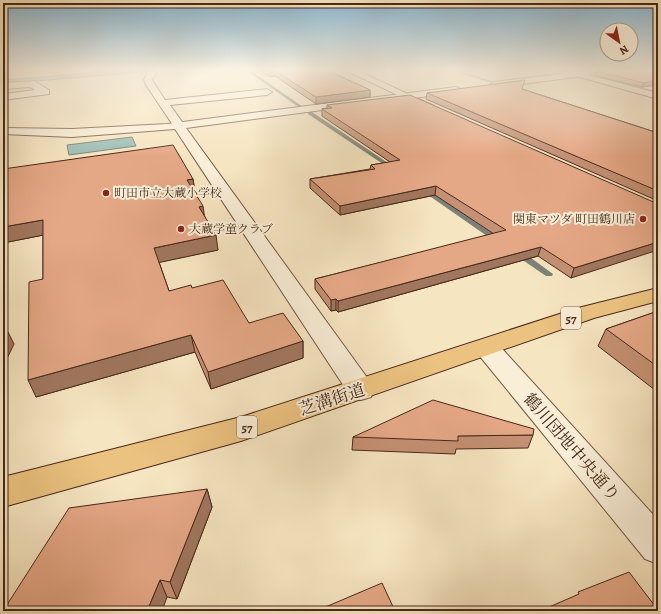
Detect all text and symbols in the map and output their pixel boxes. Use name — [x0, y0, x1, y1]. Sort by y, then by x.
north arrow — [599, 22, 639, 62]
text: N — [617, 41, 632, 58]
place label: 町田市立大蔵小学校 — [114, 185, 222, 201]
marker: 町田市立大蔵小学校 — [101, 188, 111, 198]
place label: 関東マツダ 町田鶴川店 — [513, 211, 635, 227]
marker: 関東マツダ 町田鶴川店 — [638, 214, 648, 224]
place label: 大蔵学童クラブ — [189, 221, 273, 237]
marker: 大蔵学童クラブ — [176, 224, 186, 234]
road number: 57 — [561, 307, 581, 329]
street label: 芝溝街道 — [296, 378, 368, 421]
street label: 鶴川団地中央通り — [518, 388, 625, 506]
road number: 57 — [237, 416, 257, 438]

